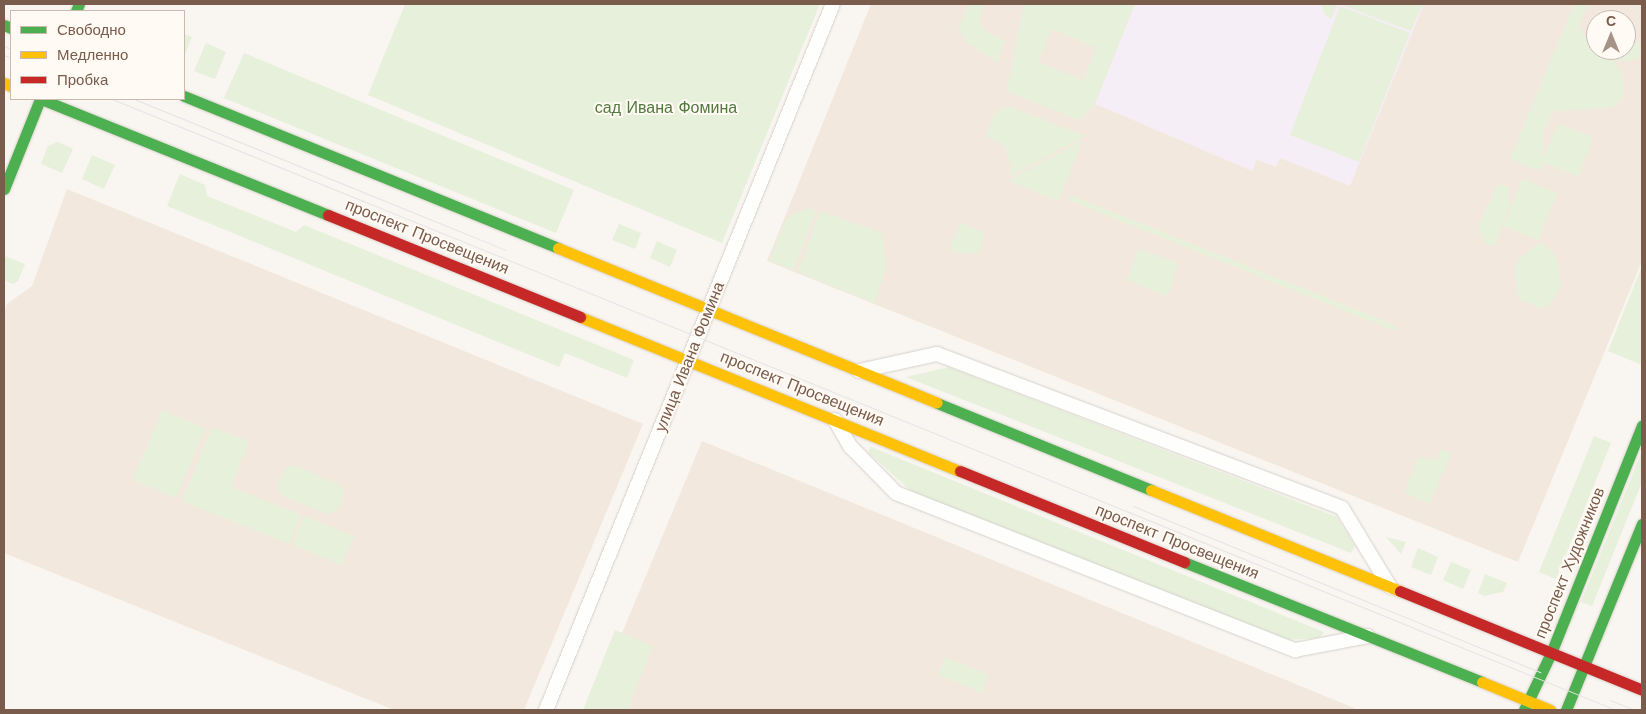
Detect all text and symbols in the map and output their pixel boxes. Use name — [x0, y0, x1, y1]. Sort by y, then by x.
legend — [10, 10, 185, 100]
north arrow — [1586, 10, 1636, 60]
text: С — [1606, 13, 1616, 29]
text: Свободно — [57, 21, 126, 39]
text: Медленно — [57, 46, 128, 64]
text: Пробка — [57, 71, 108, 89]
park label: сад Ивана Фомина — [595, 98, 737, 118]
street label: проспект Просвещения — [342, 195, 512, 279]
street label: улица Ивана Фомина — [651, 279, 729, 435]
street label: проспект Просвещения — [717, 347, 887, 431]
street label: проспект Художников — [1531, 485, 1609, 641]
street label: проспект Просвещения — [1092, 500, 1262, 584]

